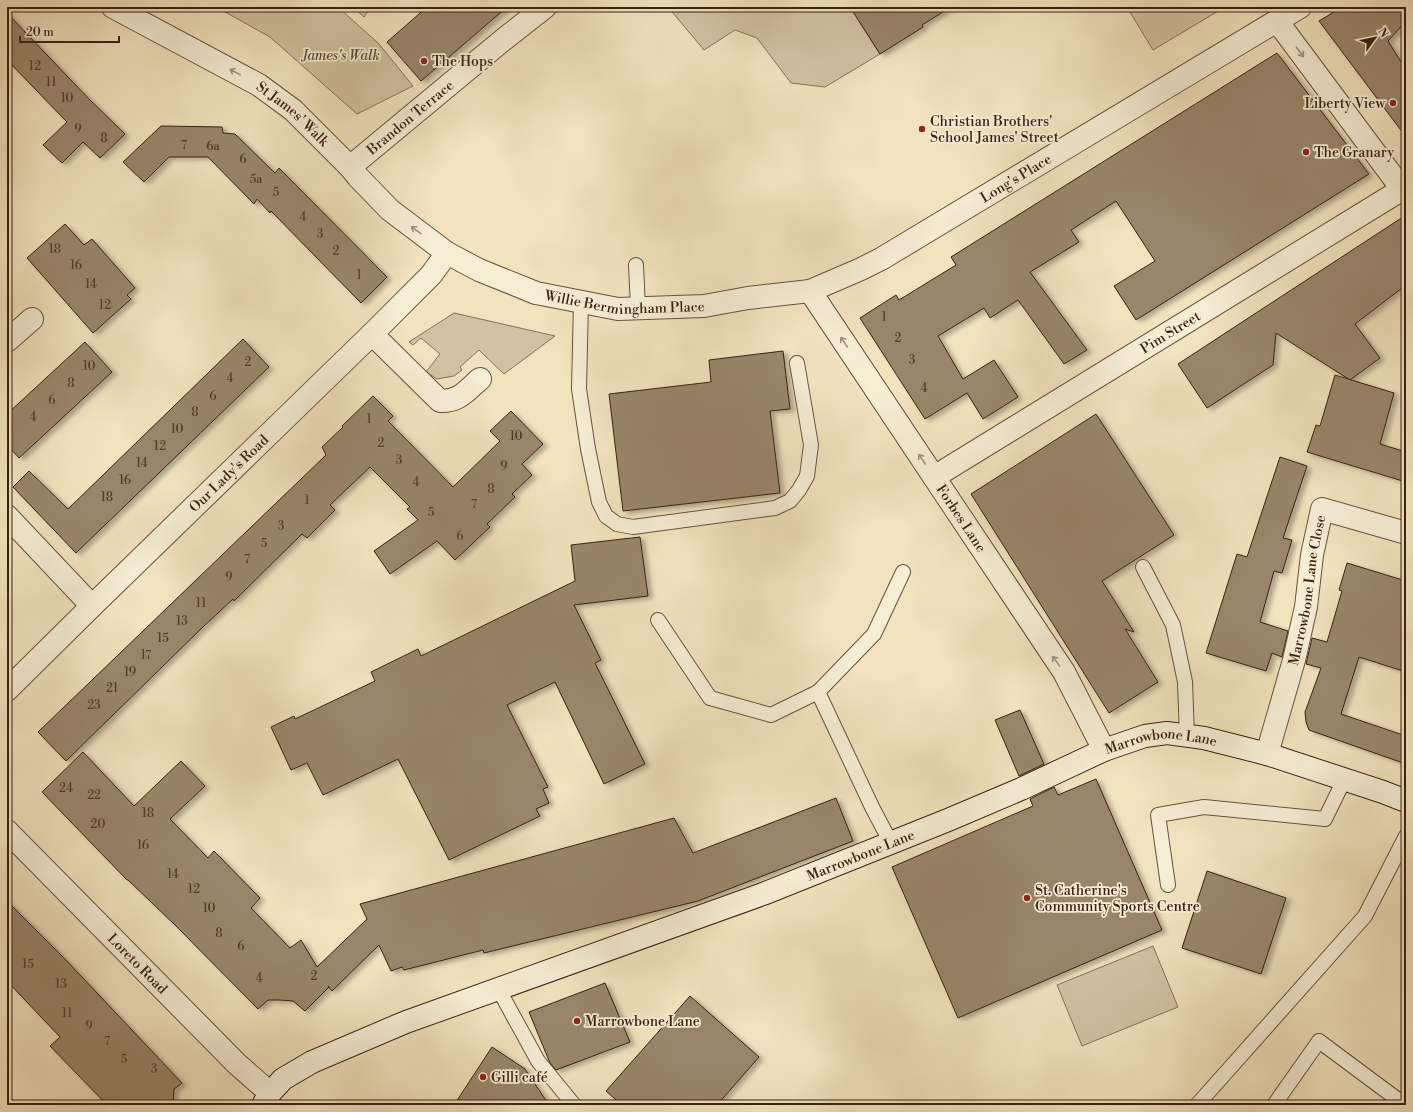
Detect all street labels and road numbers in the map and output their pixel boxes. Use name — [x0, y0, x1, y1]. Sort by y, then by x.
street label: Brandon Terrace — [363, 77, 458, 160]
street label: St James' Walk — [252, 78, 333, 151]
street label: Long's Place — [977, 151, 1055, 207]
street label: Willie Bermingham Place — [542, 287, 705, 319]
street label: Pim Street — [1137, 308, 1204, 358]
street label: Our Lady's Road — [186, 431, 273, 517]
street label: Forbes Lane — [931, 481, 990, 556]
street label: Marrowbone Lane Close — [1285, 513, 1330, 667]
street label: Marrowbone Lane — [1103, 725, 1219, 759]
street label: Marrowbone Lane — [804, 826, 918, 886]
street label: Loreto Road — [103, 930, 171, 998]

